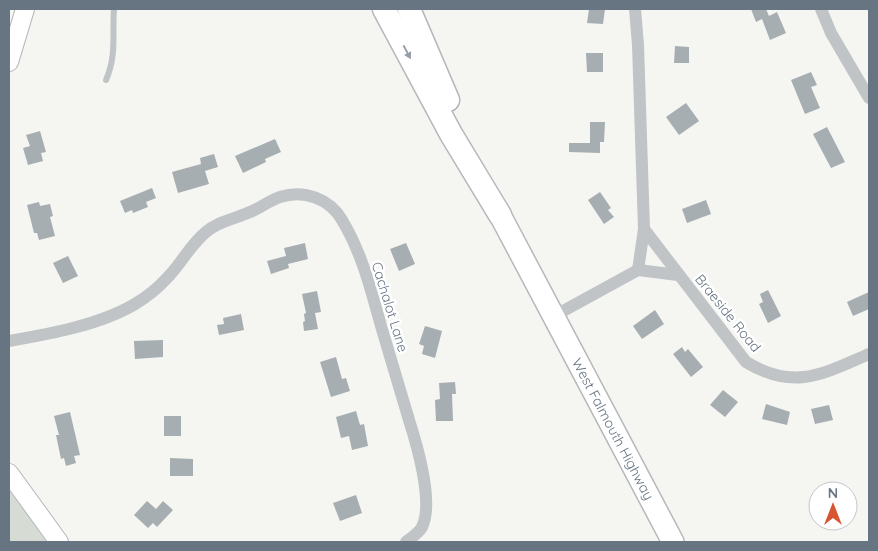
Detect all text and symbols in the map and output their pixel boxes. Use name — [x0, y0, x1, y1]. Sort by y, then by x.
one-way arrow — [403, 44, 411, 59]
street label: Cachalot Lane — [368, 260, 412, 354]
street label: Braeside Road — [691, 270, 765, 356]
street label: West Falmouth Highway — [568, 355, 658, 503]
north arrow — [808, 481, 858, 531]
text: N — [828, 484, 838, 502]

